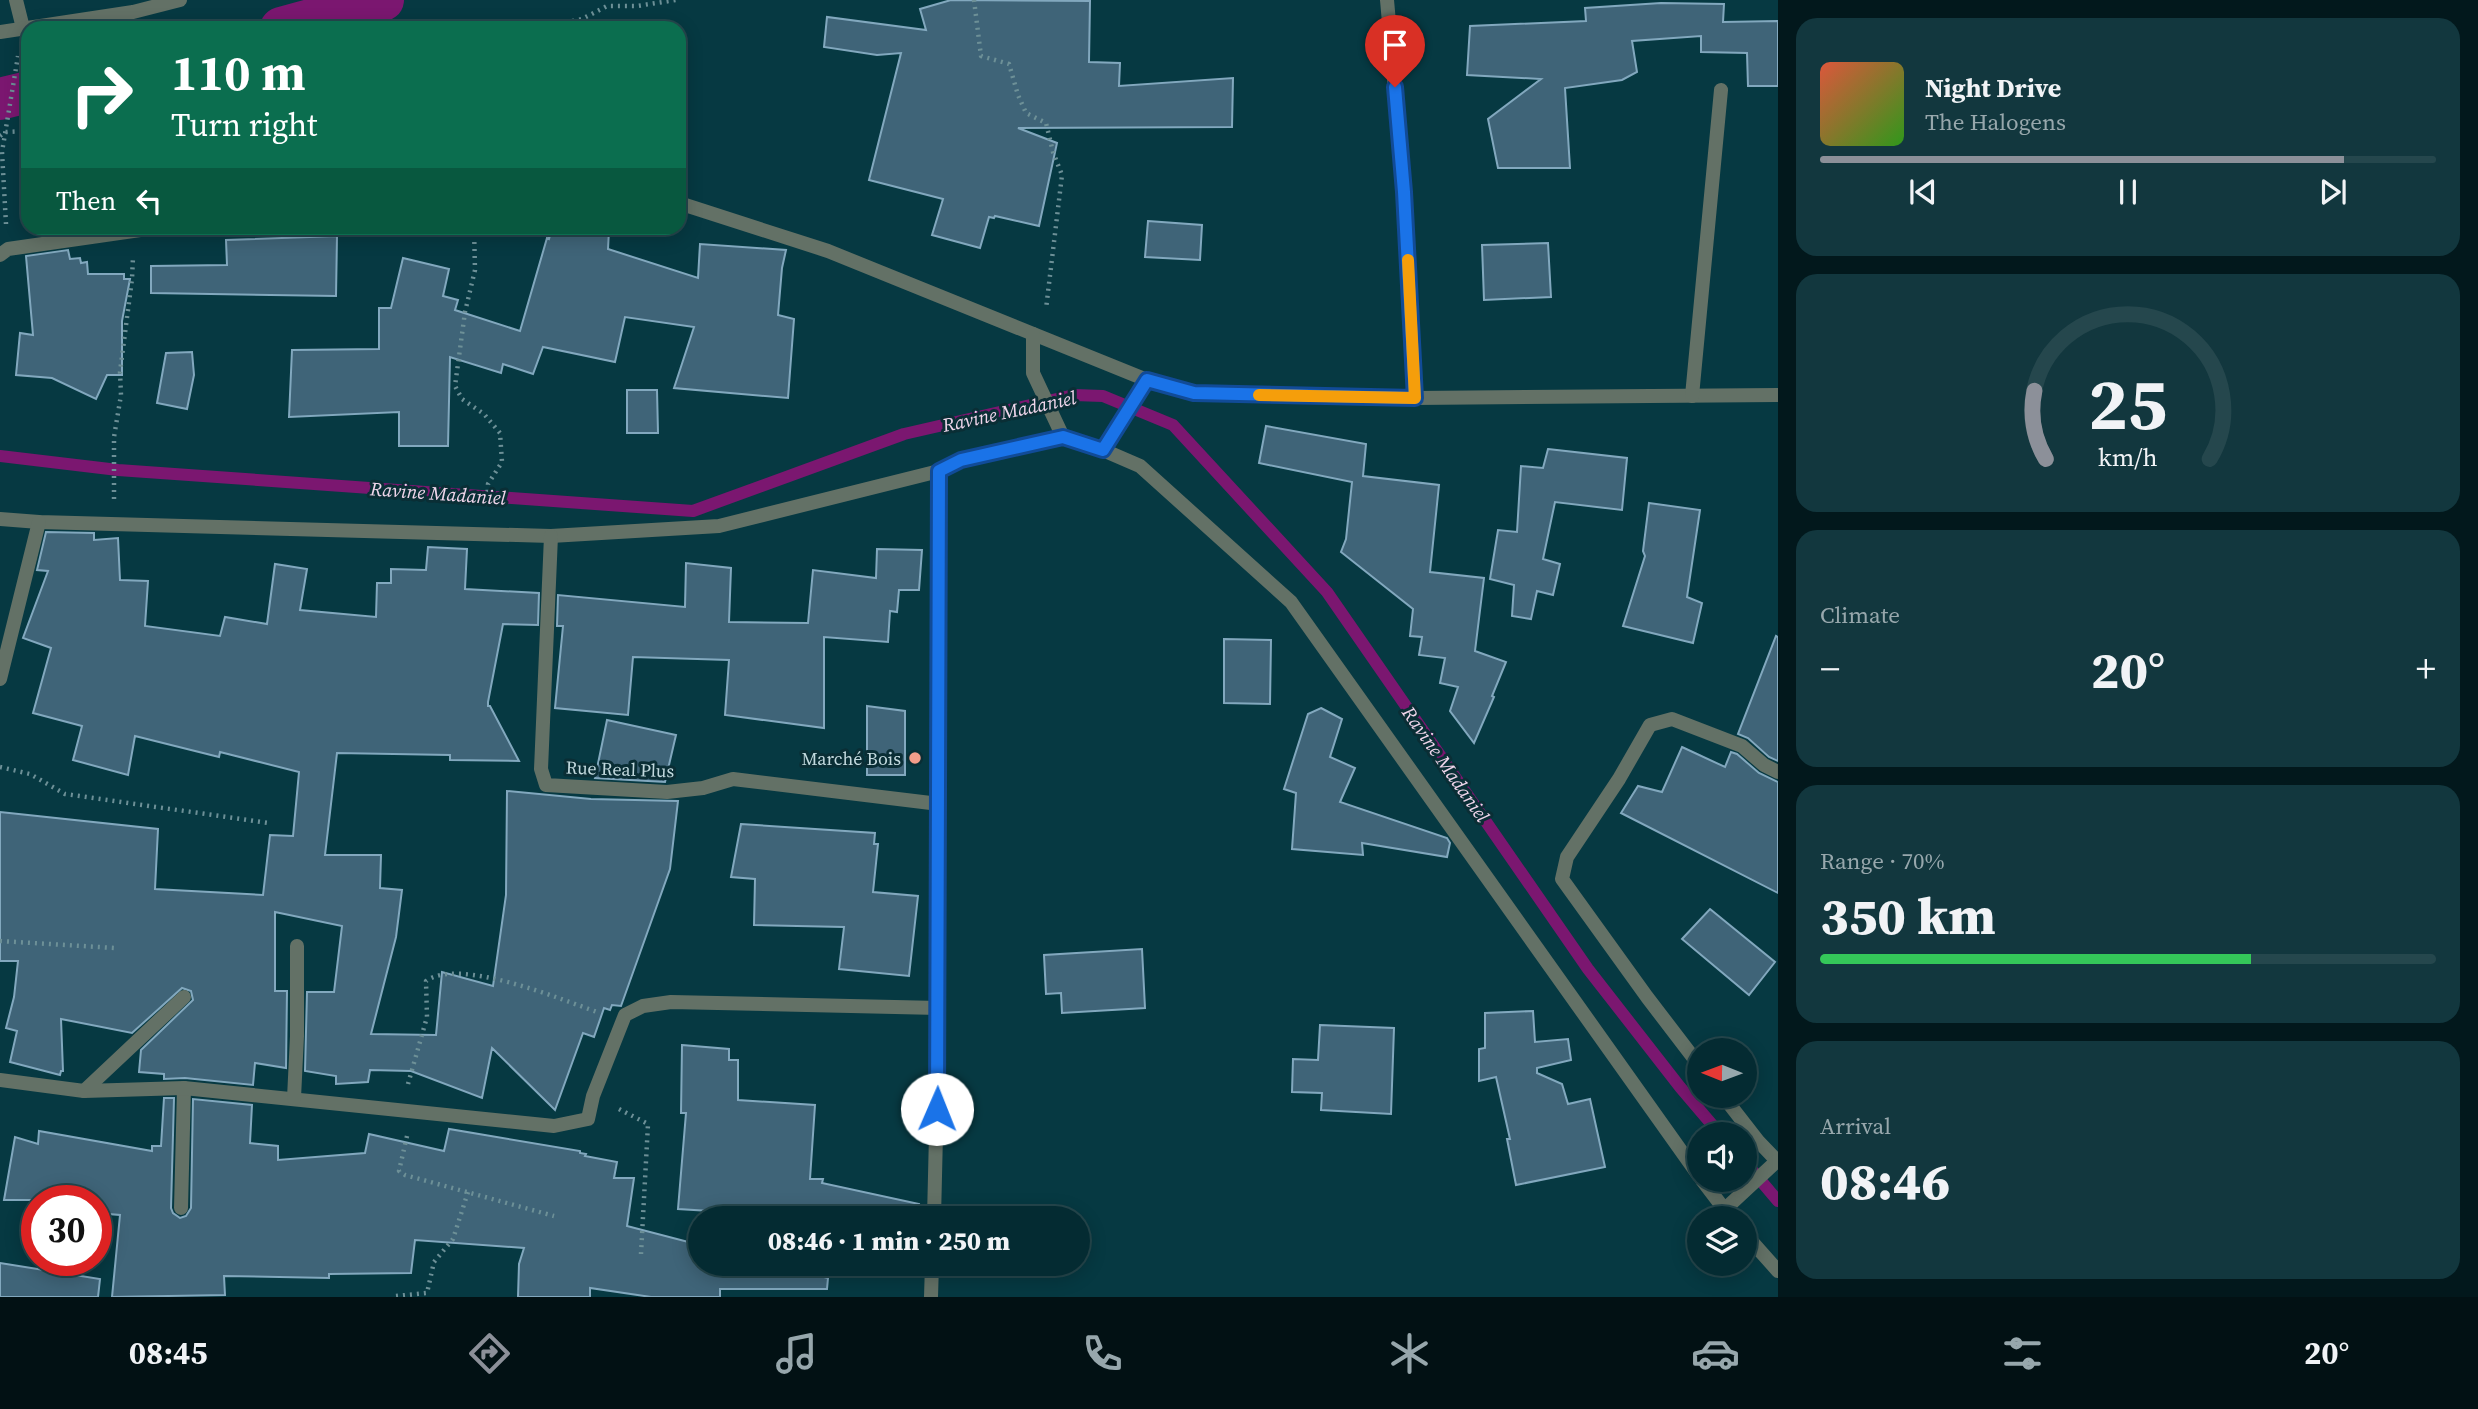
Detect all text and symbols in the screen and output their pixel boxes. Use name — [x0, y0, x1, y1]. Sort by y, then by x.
pin — [1365, 15, 1425, 87]
icon: arrive — [1376, 26, 1414, 64]
text: 110 m — [171, 39, 306, 106]
icon: right — [56, 49, 147, 140]
text: Night Drive — [1925, 70, 2061, 106]
text: Turn right — [171, 103, 317, 147]
text: The Halogens — [1925, 106, 2066, 138]
icon: previous — [1904, 173, 1942, 211]
icon: pause — [2109, 173, 2147, 211]
icon: next — [2314, 173, 2352, 211]
icon: left — [130, 182, 168, 220]
text: Then — [56, 183, 116, 219]
text: 25 — [2089, 354, 2167, 453]
water label: Ravine Madaniel — [939, 384, 1079, 438]
text: km/h — [2098, 439, 2158, 473]
water label: Ravine Madaniel — [368, 475, 507, 511]
text: Climate — [1820, 599, 1900, 631]
text: 20° — [2091, 634, 2165, 705]
text: − — [1820, 643, 1840, 695]
text: + — [2416, 643, 2436, 695]
water label: Ravine Madaniel — [1396, 700, 1496, 828]
place label: Marché Bois — [801, 746, 901, 771]
marker: Marché Bois — [907, 750, 923, 766]
street label: Rue Real Plus — [565, 755, 675, 783]
text: Range · 70% — [1820, 845, 1945, 877]
text: 350 km — [1820, 880, 1996, 951]
north arrow — [1687, 1038, 1757, 1108]
map controls — [1687, 1038, 1757, 1276]
position arrow — [900, 1072, 974, 1146]
text: Arrival — [1820, 1110, 1891, 1142]
button: sound — [1687, 1122, 1757, 1192]
text: 08:46 — [1820, 1145, 1950, 1216]
speed limit sign: 30 — [21, 1185, 112, 1276]
button: layers — [1687, 1206, 1757, 1276]
text: 08:46 · 1 min · 250 m — [768, 1223, 1010, 1259]
icon: directions — [465, 1329, 514, 1378]
icon: music — [772, 1329, 821, 1378]
icon: phone — [1078, 1329, 1127, 1378]
icon: climate — [1385, 1329, 1434, 1378]
icon: car — [1691, 1329, 1740, 1378]
icon: filters — [1998, 1329, 2047, 1378]
text: 08:45 — [129, 1331, 208, 1375]
text: 20° — [2304, 1331, 2349, 1375]

